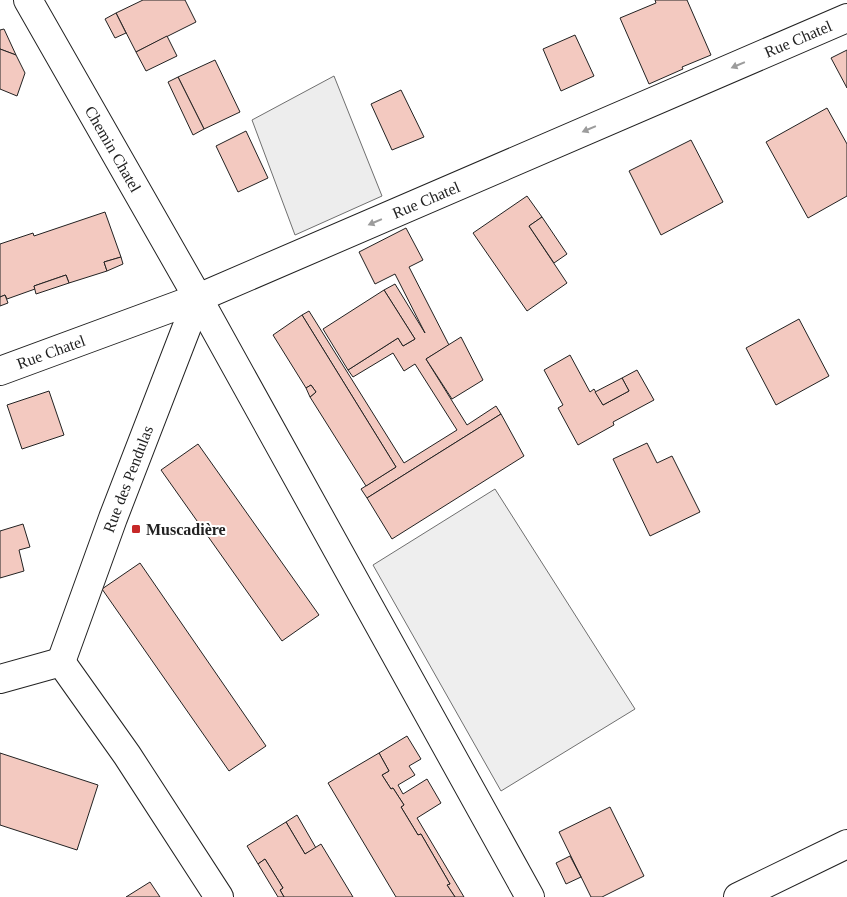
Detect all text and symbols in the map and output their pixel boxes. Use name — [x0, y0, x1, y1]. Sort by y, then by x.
street label: Rue Chatel — [762, 17, 835, 61]
one-way arrow — [731, 62, 745, 70]
street label: Chemin Chatel — [82, 103, 145, 195]
one-way arrow — [582, 126, 596, 134]
street label: Rue Chatel — [390, 178, 463, 222]
one-way arrow — [368, 218, 382, 226]
street label: Rue Chatel — [14, 332, 88, 372]
street label: Rue des Pendulas — [100, 423, 156, 535]
place label: Muscadière — [146, 521, 226, 538]
marker: Muscadière — [130, 523, 142, 535]

